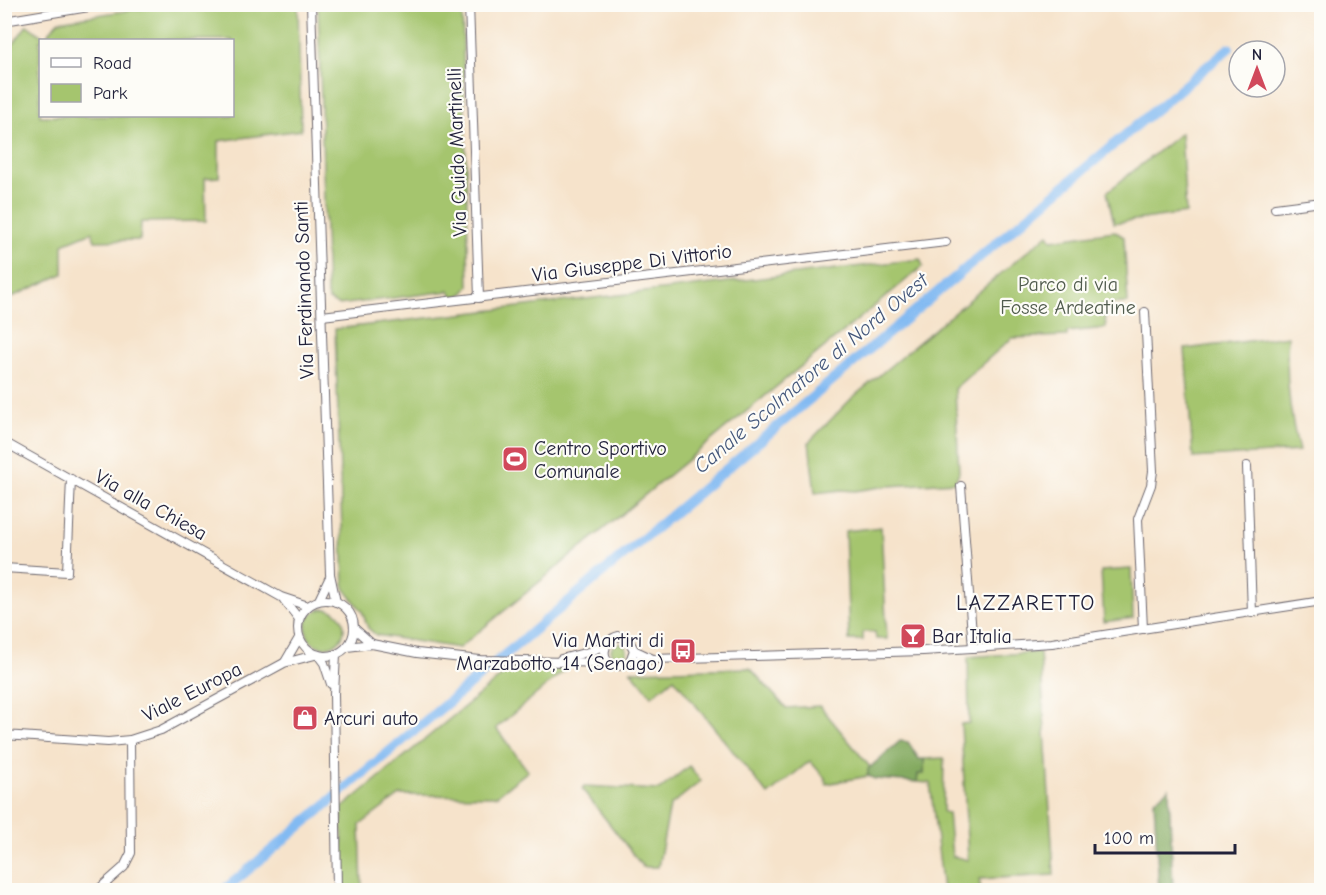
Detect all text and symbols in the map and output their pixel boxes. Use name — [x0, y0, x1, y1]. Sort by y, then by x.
legend — [39, 39, 234, 117]
north arrow — [1227, 39, 1287, 99]
text: N — [1252, 46, 1262, 64]
text: Road — [93, 53, 132, 74]
street label: Via Guido Martinelli — [443, 67, 471, 237]
text: Park — [93, 83, 128, 104]
street label: Via Ferdinando Santi — [289, 201, 319, 379]
street label: Via Giuseppe Di Vittorio — [531, 239, 733, 287]
water label: Canale Scolmatore di Nord Ovest — [689, 267, 934, 478]
park label: Parco di via Fosse Ardeatine — [1000, 273, 1136, 319]
place label: Centro Sportivo Comunale — [534, 437, 667, 483]
sports icon: Centro Sportivo Comunale — [500, 444, 530, 474]
street label: Via alla Chiesa — [91, 465, 211, 545]
district label: LAZZARETTO — [956, 590, 1096, 616]
bar icon: Bar Italia — [898, 621, 928, 651]
place label: Bar Italia — [932, 625, 1012, 648]
place label: Via Martiri di Marzabotto, 14 (Senago) — [456, 629, 664, 675]
bus stop icon: Via Martiri di Marzabotto, 14 (Senago) — [668, 636, 698, 666]
street label: Viale Europa — [139, 657, 245, 727]
shop icon: Arcuri auto — [290, 703, 320, 733]
place label: Arcuri auto — [324, 707, 418, 730]
scale bar — [1095, 817, 1234, 855]
text: 100 m — [1104, 828, 1154, 849]

